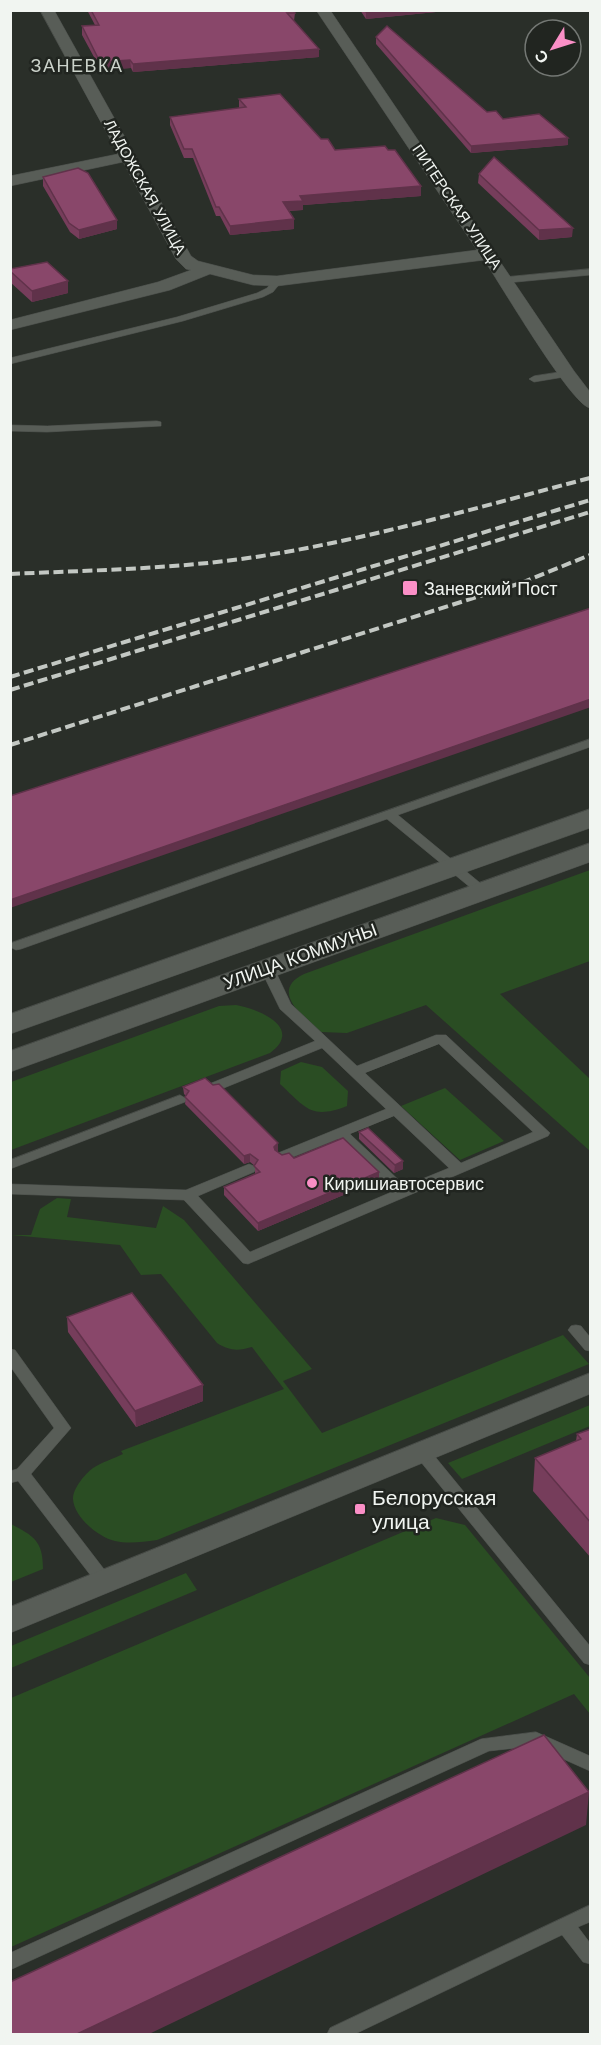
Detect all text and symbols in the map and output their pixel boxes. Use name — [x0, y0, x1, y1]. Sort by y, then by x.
north arrow — [523, 18, 583, 78]
text: С — [530, 46, 553, 67]
district label: ЗАНЕВКА — [31, 55, 123, 76]
street label: ЛАДОЖСКАЯ УЛИЦА — [100, 116, 190, 258]
street label: ПИТЕРСКАЯ УЛИЦА — [408, 141, 506, 273]
place label: Заневский Пост — [424, 578, 558, 599]
marker: Заневский Пост — [401, 579, 419, 597]
street label: УЛИЦА КОММУНЫ — [220, 918, 380, 994]
place label: Киришиавтосервис — [324, 1173, 484, 1194]
marker: Киришиавтосервис — [305, 1176, 319, 1190]
place label: Белорусская улица — [372, 1485, 496, 1534]
marker: Белорусская улица — [353, 1502, 367, 1516]

